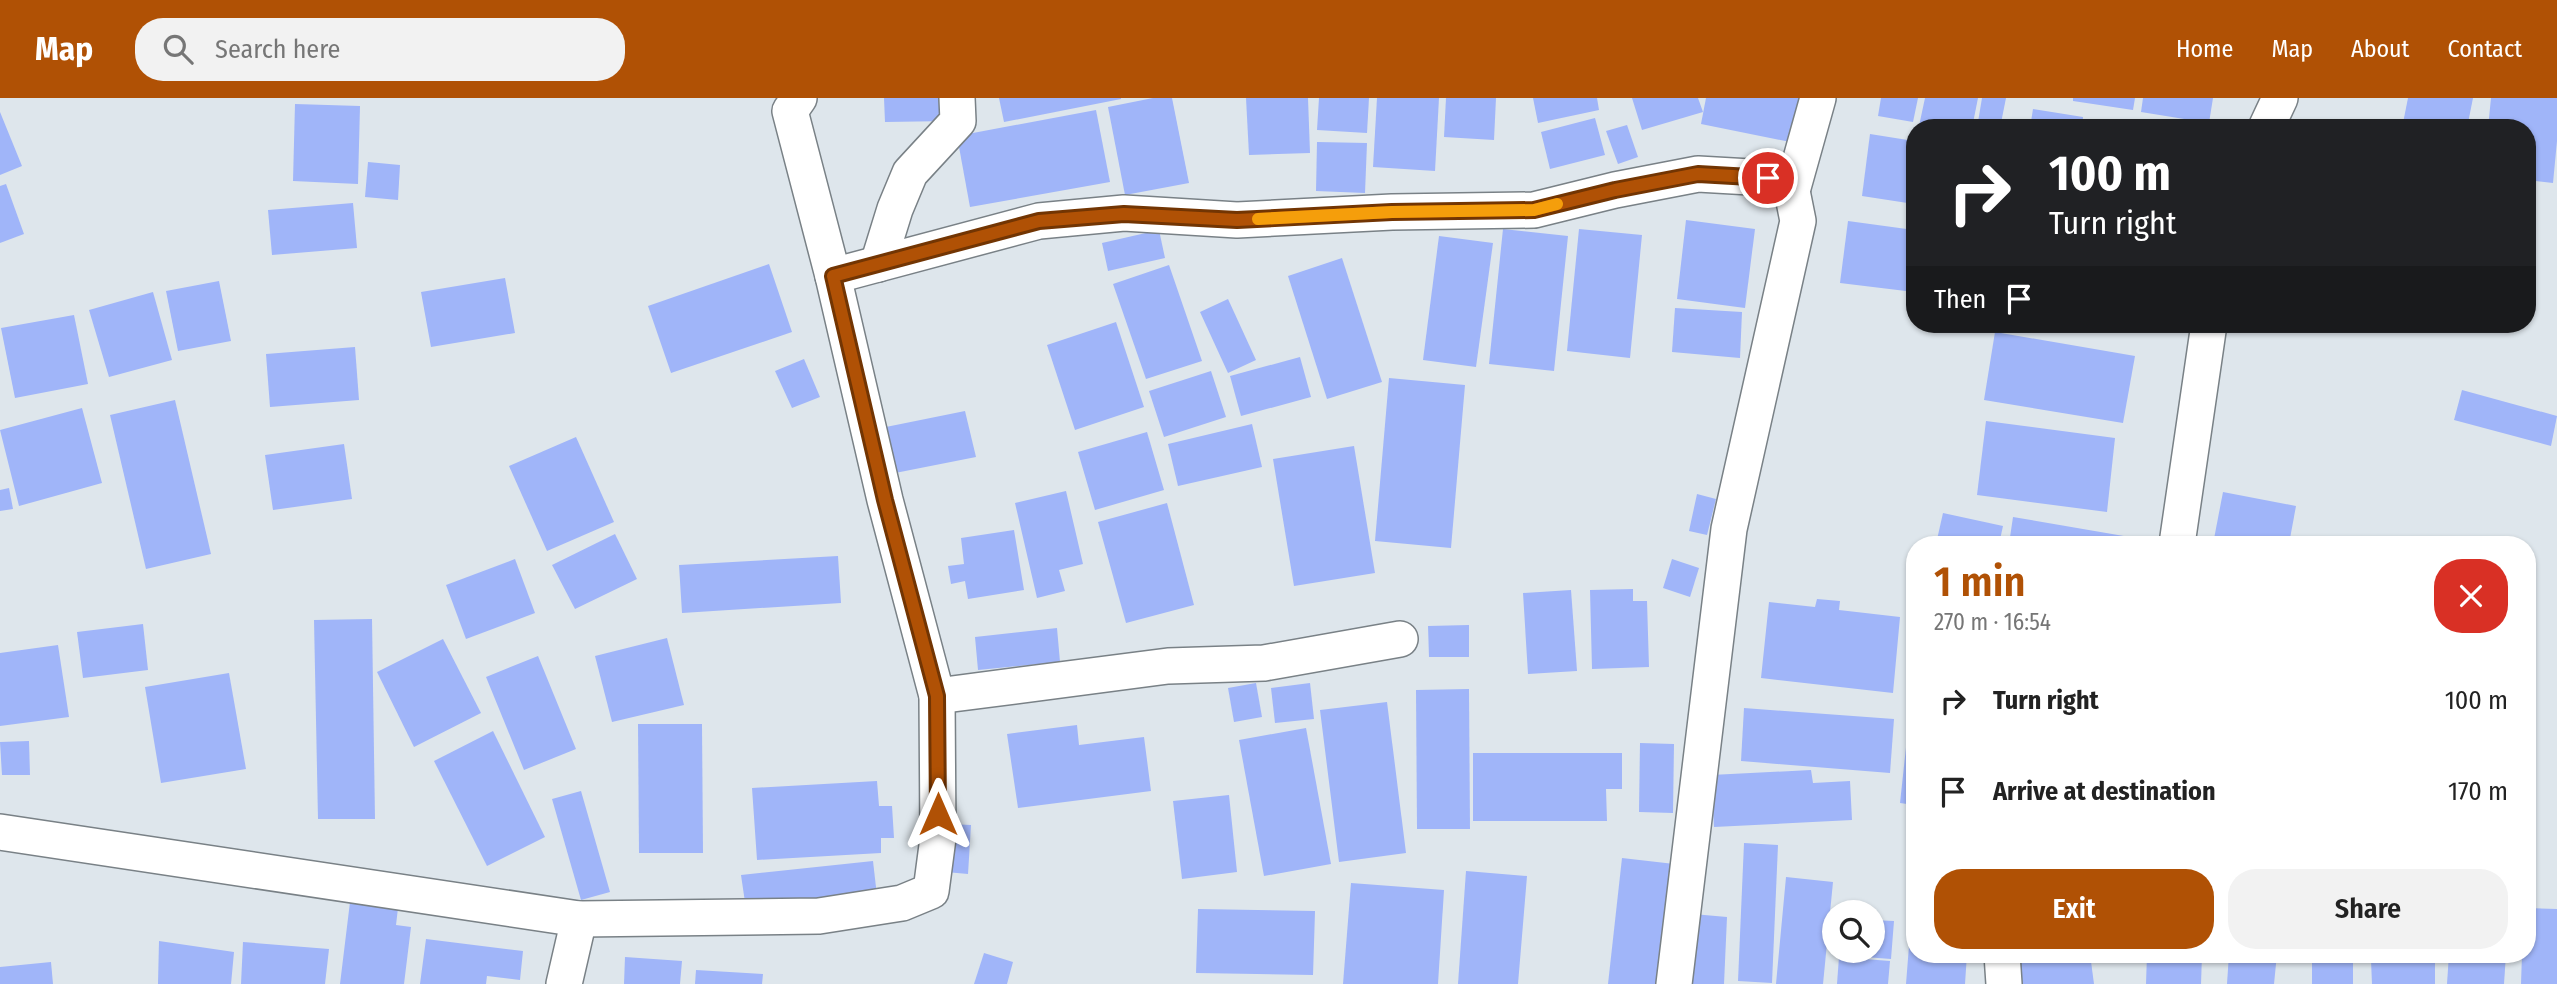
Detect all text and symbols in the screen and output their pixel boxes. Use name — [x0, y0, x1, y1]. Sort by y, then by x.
search box — [135, 18, 625, 81]
text: Map — [35, 29, 93, 69]
icon: search — [159, 30, 197, 68]
text: Search here — [215, 34, 340, 65]
text: Home — [2176, 35, 2233, 63]
text: Map — [2271, 35, 2313, 63]
text: About — [2351, 35, 2409, 63]
text: Contact — [2447, 35, 2522, 63]
text: 100 m — [2049, 144, 2171, 203]
icon: right — [1934, 147, 2025, 238]
pin — [1738, 148, 1798, 208]
icon: arrive — [1749, 159, 1787, 197]
text: Turn right — [2049, 204, 2176, 242]
icon: arrive — [2000, 280, 2038, 318]
text: Then — [1934, 284, 1986, 315]
text: 1 min — [1934, 557, 2025, 607]
button: close — [2434, 559, 2508, 633]
text: 270 m · 16:54 — [1934, 608, 2051, 636]
icon: right — [1934, 682, 1972, 720]
text: Turn right — [1993, 685, 2099, 716]
text: 100 m — [2445, 685, 2508, 716]
icon: arrive — [1934, 773, 1972, 811]
text: Arrive at destination — [1993, 776, 2216, 807]
text: 170 m — [2448, 776, 2508, 807]
position arrow — [901, 777, 975, 851]
button: Exit — [1934, 869, 2214, 949]
button: Share — [2228, 869, 2508, 949]
map controls — [1822, 900, 1885, 963]
button: search — [1822, 900, 1885, 963]

